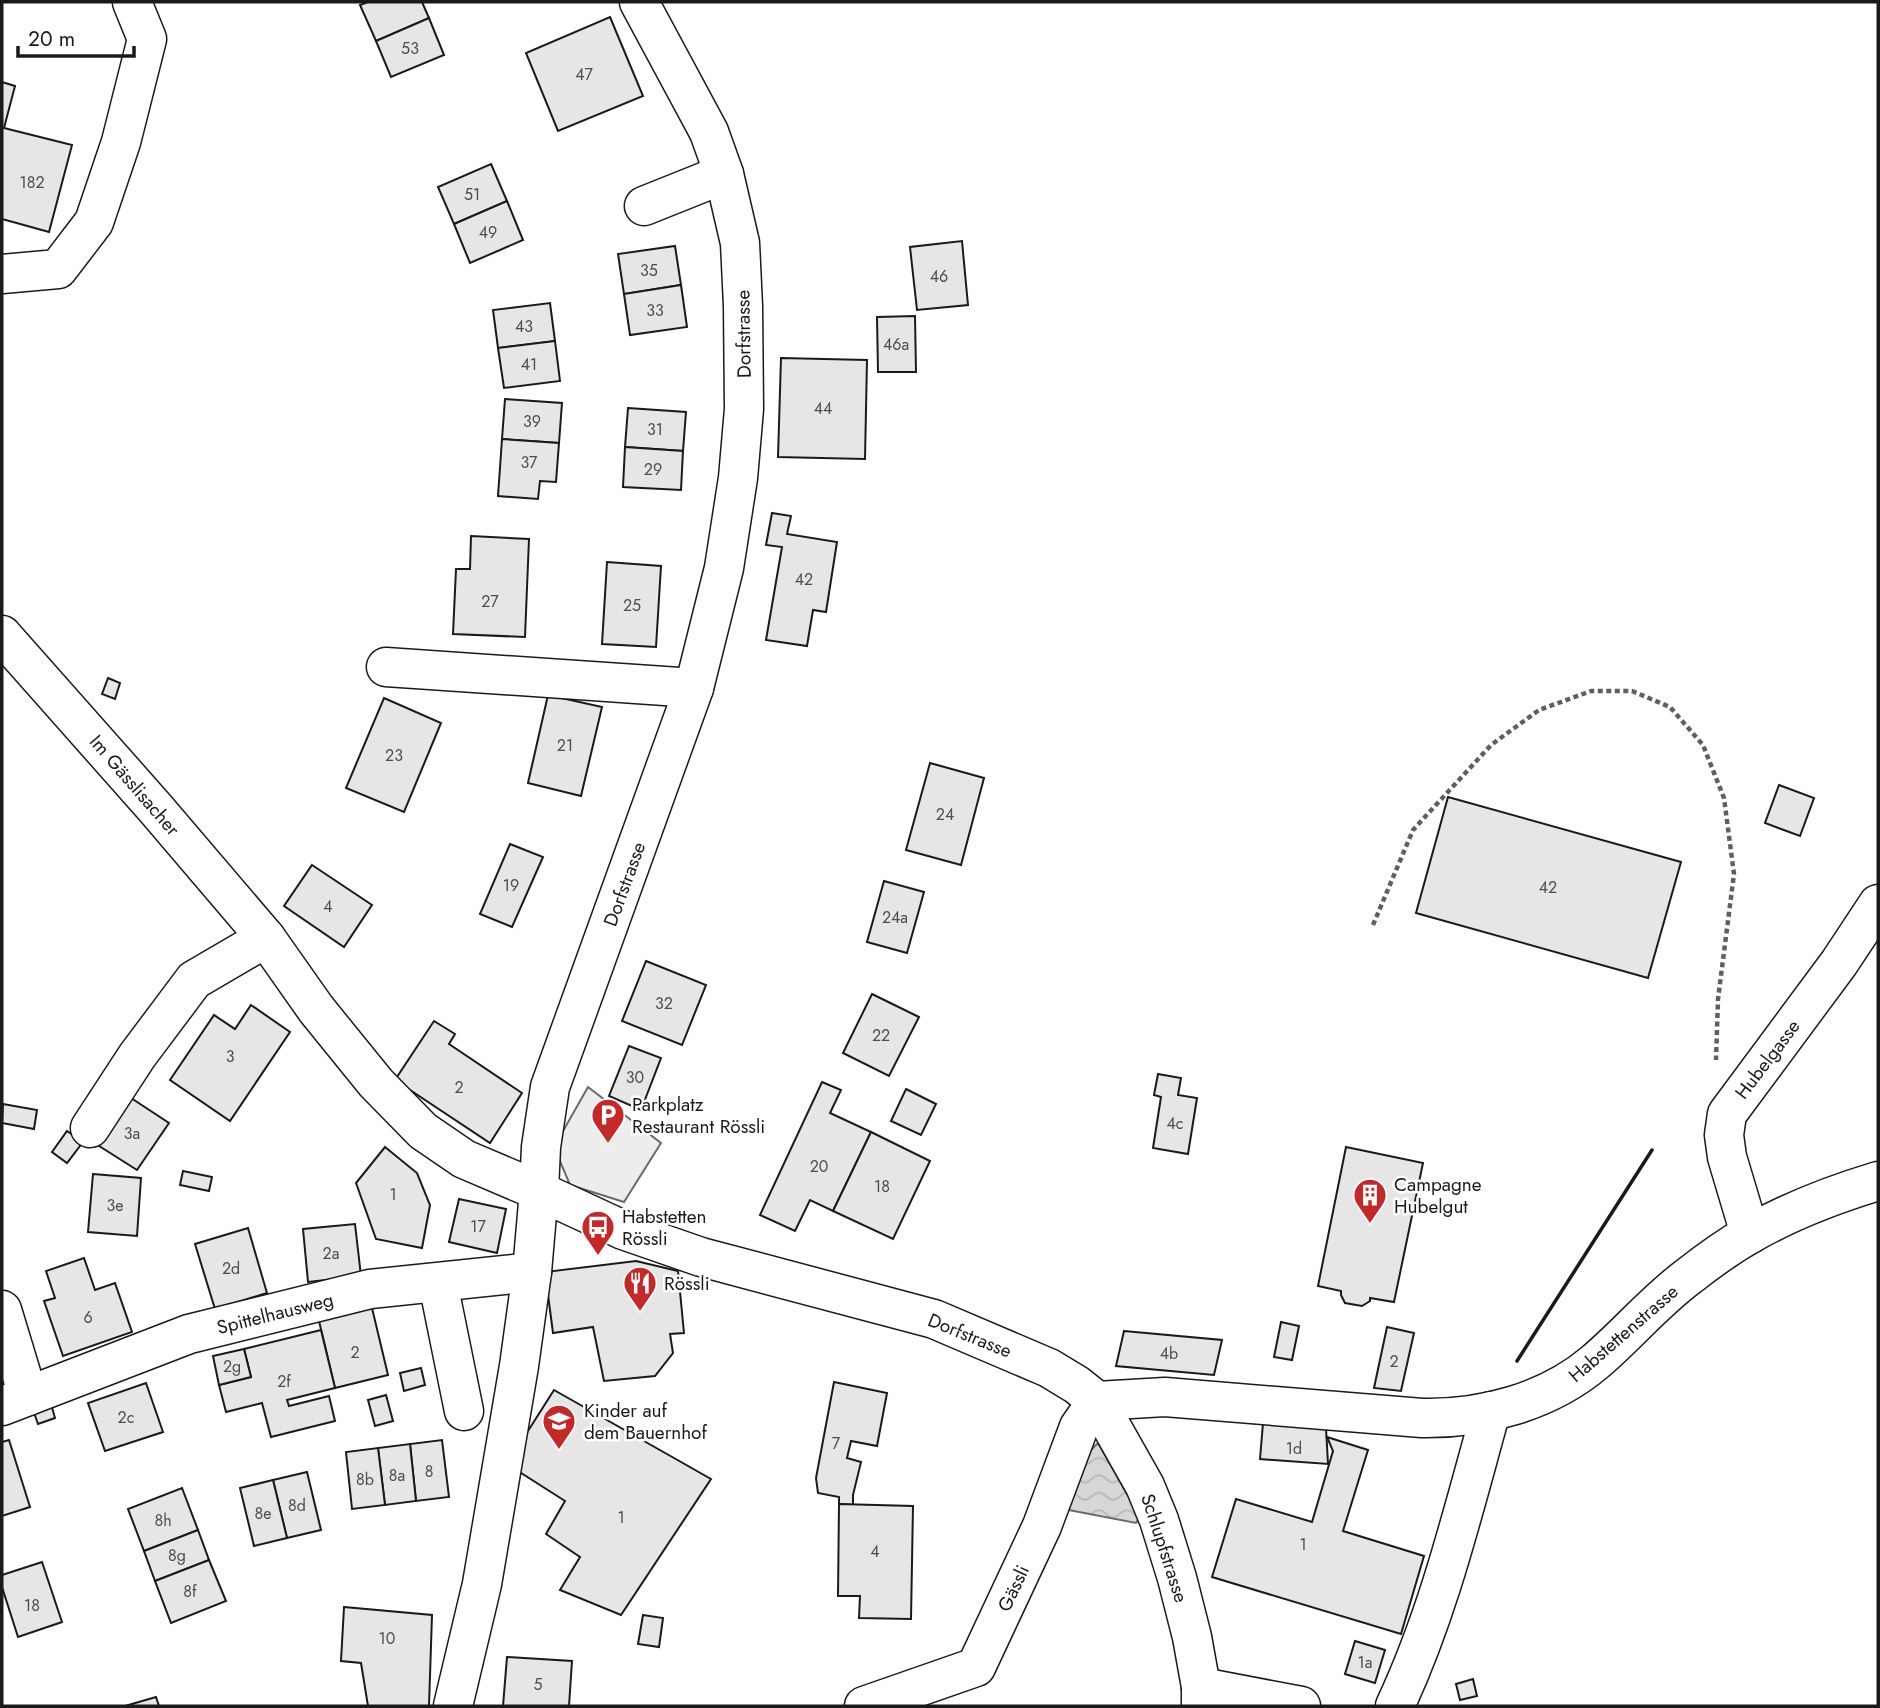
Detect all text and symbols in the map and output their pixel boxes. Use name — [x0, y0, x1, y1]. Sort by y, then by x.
scale bar — [18, 14, 133, 58]
text: 20 m — [28, 24, 75, 54]
house number: 53 — [401, 37, 419, 60]
house number: 47 — [575, 63, 593, 86]
house number: 182 — [19, 171, 45, 194]
house number: 51 — [464, 183, 480, 206]
house number: 49 — [479, 221, 497, 244]
house number: 35 — [640, 259, 658, 282]
house number: 46 — [930, 265, 948, 288]
street label: Dorfstrasse — [729, 289, 758, 378]
house number: 33 — [646, 299, 664, 322]
house number: 43 — [515, 315, 533, 338]
house number: 46a — [883, 333, 909, 356]
house number: 41 — [521, 353, 537, 376]
house number: 44 — [814, 397, 832, 420]
house number: 39 — [523, 410, 541, 433]
house number: 31 — [647, 418, 663, 441]
house number: 37 — [521, 451, 538, 474]
house number: 29 — [644, 458, 662, 481]
house number: 42 — [795, 568, 813, 591]
house number: 27 — [481, 590, 499, 613]
house number: 25 — [623, 594, 641, 617]
street label: Im Gässlisacher — [83, 729, 186, 842]
house number: 21 — [557, 734, 573, 757]
house number: 23 — [385, 744, 403, 767]
house number: 24 — [936, 803, 954, 826]
street label: Dorfstrasse — [597, 838, 652, 930]
house number: 19 — [503, 874, 519, 897]
house number: 42 — [1539, 876, 1557, 899]
house number: 4 — [323, 895, 333, 918]
house number: 24a — [882, 906, 908, 929]
house number: 32 — [655, 992, 673, 1015]
street label: Hubelgasse — [1728, 1014, 1806, 1105]
house number: 22 — [872, 1024, 890, 1047]
house number: 3 — [226, 1045, 235, 1068]
house number: 30 — [626, 1066, 644, 1089]
house number: 2 — [454, 1076, 464, 1099]
place label: Parkplatz Restaurant Rössli — [632, 1091, 765, 1140]
parking icon: Parkplatz Restaurant Rössli — [589, 1096, 627, 1145]
house number: 4c — [1167, 1112, 1183, 1135]
house number: 3a — [124, 1122, 140, 1145]
house number: 20 — [810, 1155, 828, 1178]
place label: Campagne Hubelgut — [1394, 1171, 1482, 1220]
house number: 18 — [874, 1175, 890, 1198]
building icon: Campagne Hubelgut — [1351, 1176, 1389, 1225]
house number: 1 — [389, 1183, 397, 1206]
house number: 3e — [107, 1194, 123, 1217]
place label: Habstetten Rössli — [622, 1203, 706, 1252]
bus stop icon: Habstetten Rössli — [579, 1208, 617, 1257]
house number: 17 — [470, 1215, 486, 1238]
house number: 2a — [323, 1242, 339, 1265]
house number: 2d — [222, 1257, 240, 1280]
restaurant icon: Rössli — [621, 1264, 659, 1313]
place label: Rössli — [664, 1270, 710, 1297]
street label: Habstettenstrasse — [1563, 1278, 1684, 1389]
street label: Spittelhausweg — [214, 1286, 336, 1341]
house number: 6 — [83, 1306, 93, 1329]
street label: Dorfstrasse — [924, 1306, 1016, 1365]
house number: 2 — [350, 1341, 360, 1364]
house number: 4b — [1160, 1342, 1178, 1365]
house number: 2 — [1389, 1350, 1399, 1373]
house number: 2g — [223, 1355, 241, 1378]
house number: 2f — [277, 1370, 291, 1393]
place label: Kinder auf dem Bauernhof — [584, 1397, 707, 1446]
school or university icon: Kinder auf dem Bauernhof — [540, 1402, 578, 1451]
house number: 2c — [118, 1406, 134, 1429]
house number: 7 — [832, 1432, 841, 1455]
house number: 1d — [1286, 1437, 1302, 1460]
house number: 8 — [425, 1460, 433, 1483]
house number: 8a — [389, 1464, 405, 1487]
house number: 8b — [356, 1468, 374, 1491]
street label: Schlupfstrasse — [1134, 1490, 1195, 1606]
house number: 8d — [288, 1494, 306, 1517]
house number: 8e — [255, 1502, 271, 1525]
house number: 1 — [617, 1506, 625, 1529]
house number: 8h — [154, 1509, 172, 1532]
house number: 1 — [1299, 1533, 1307, 1556]
house number: 4 — [870, 1540, 880, 1563]
house number: 8g — [168, 1544, 186, 1567]
street label: Gässli — [991, 1560, 1036, 1616]
house number: 8f — [183, 1580, 197, 1603]
house number: 18 — [24, 1594, 40, 1617]
house number: 10 — [379, 1627, 395, 1650]
house number: 1a — [1358, 1651, 1372, 1674]
house number: 5 — [533, 1673, 543, 1696]

